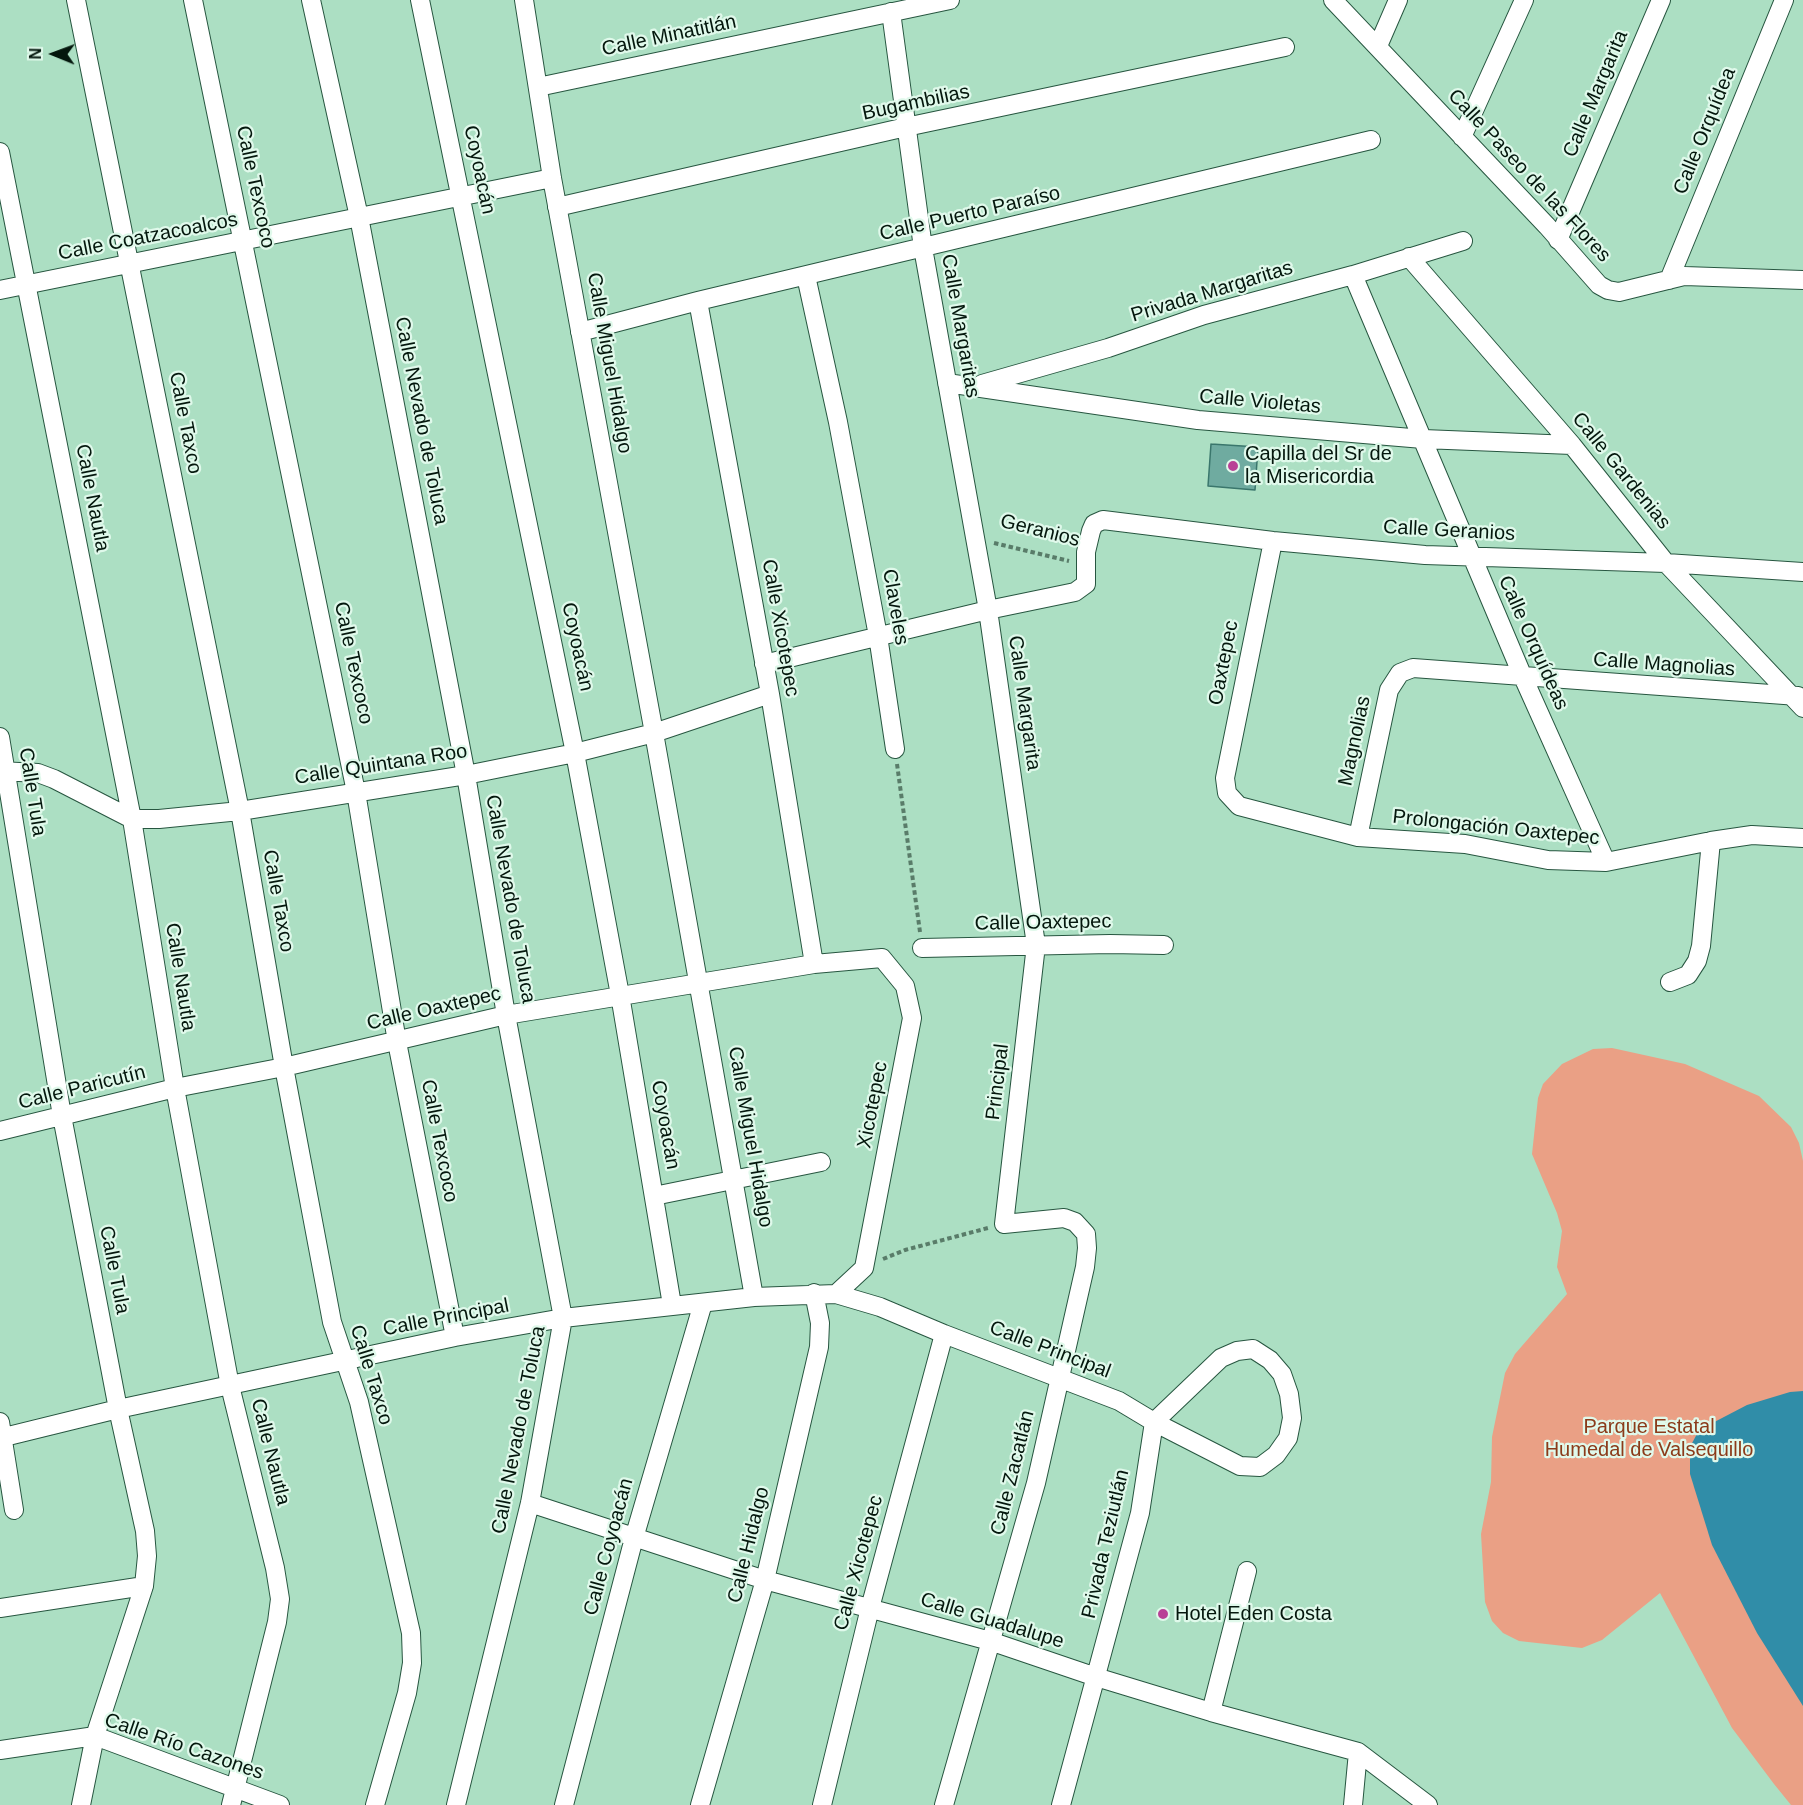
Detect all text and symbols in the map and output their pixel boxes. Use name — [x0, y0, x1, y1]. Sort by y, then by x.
street label: Calle Minatitlán — [600, 10, 738, 62]
north arrow — [24, 24, 84, 84]
street label: Calle Margarita — [1558, 27, 1634, 161]
text: N — [27, 48, 44, 60]
street label: Calle Orquídea — [1669, 64, 1741, 198]
street label: Bugambilias — [860, 80, 972, 126]
street label: Calle Paseo de las Flores — [1443, 84, 1615, 268]
street label: Coyoacán — [458, 123, 500, 217]
street label: Calle Texcoco — [230, 124, 280, 250]
street label: Calle Puerto Paraíso — [877, 182, 1063, 246]
street label: Calle Coatzacoalcos — [56, 208, 240, 266]
street label: Calle Margaritas — [936, 252, 984, 400]
street label: Privada Margaritas — [1128, 256, 1296, 328]
street label: Calle Miguel Hidalgo — [581, 271, 637, 455]
street label: Calle Nevado de Toluca — [389, 315, 453, 527]
street label: Calle Taxco — [163, 370, 207, 476]
street label: Calle Violetas — [1198, 385, 1322, 419]
street label: Calle Gardenias — [1567, 408, 1675, 534]
street label: Calle Nautla — [70, 442, 114, 554]
place label: Capilla del Sr de la Misericordia — [1245, 442, 1392, 489]
marker: Capilla del Sr de la Misericordia — [1226, 459, 1240, 473]
street label: Geranios — [998, 510, 1082, 552]
street label: Calle Geranios — [1382, 516, 1516, 546]
street label: Calle Xicotepec — [756, 557, 804, 699]
street label: Claveles — [877, 567, 913, 647]
street label: Calle Orquídeas — [1493, 572, 1573, 714]
street label: Calle Texcoco — [328, 600, 378, 726]
street label: Coyoacán — [556, 600, 598, 694]
street label: Oaxtepec — [1204, 619, 1244, 707]
street label: Calle Margarita — [1003, 634, 1045, 772]
street label: Calle Magnolias — [1592, 648, 1736, 682]
street label: Magnolias — [1334, 694, 1376, 788]
street label: Calle Quintana Roo — [293, 739, 469, 791]
street label: Calle Tula — [13, 746, 51, 838]
street label: Calle Nevado de Toluca — [480, 793, 540, 1005]
street label: Prolongación Oaxtepec — [1391, 805, 1601, 851]
street label: Calle Taxco — [257, 848, 299, 954]
street label: Calle Oaxtepec — [974, 910, 1112, 936]
street label: Calle Nautla — [160, 921, 200, 1033]
street label: Calle Oaxtepec — [365, 982, 503, 1036]
street label: Principal — [981, 1042, 1015, 1122]
street label: Calle Miguel Hidalgo — [722, 1045, 778, 1229]
street label: Xicotepec — [853, 1060, 893, 1150]
street label: Calle Paricutín — [16, 1061, 148, 1115]
street label: Calle Texcoco — [415, 1078, 463, 1204]
street label: Coyoacán — [645, 1079, 685, 1171]
street label: Calle Tula — [94, 1224, 134, 1316]
street label: Calle Principal — [381, 1294, 511, 1342]
street label: Calle Principal — [986, 1316, 1114, 1384]
street label: Calle Taxco — [344, 1322, 398, 1428]
street label: Calle Nevado de Toluca — [487, 1324, 551, 1536]
street label: Calle Nautla — [245, 1396, 295, 1508]
street label: Calle Zacatlán — [986, 1408, 1040, 1538]
park label: Parque Estatal Humedal de Valsequillo — [1545, 1415, 1753, 1462]
street label: Privada Teziutlán — [1077, 1467, 1135, 1621]
street label: Calle Coyoacán — [579, 1476, 639, 1618]
street label: Calle Hidalgo — [723, 1484, 775, 1606]
street label: Calle Xicotepec — [829, 1493, 889, 1633]
street label: Calle Guadalupe — [917, 1588, 1067, 1654]
place label: Hotel Eden Costa — [1175, 1602, 1332, 1626]
marker: Hotel Eden Costa — [1156, 1607, 1170, 1621]
street label: Calle Río Cazones — [101, 1709, 267, 1785]

